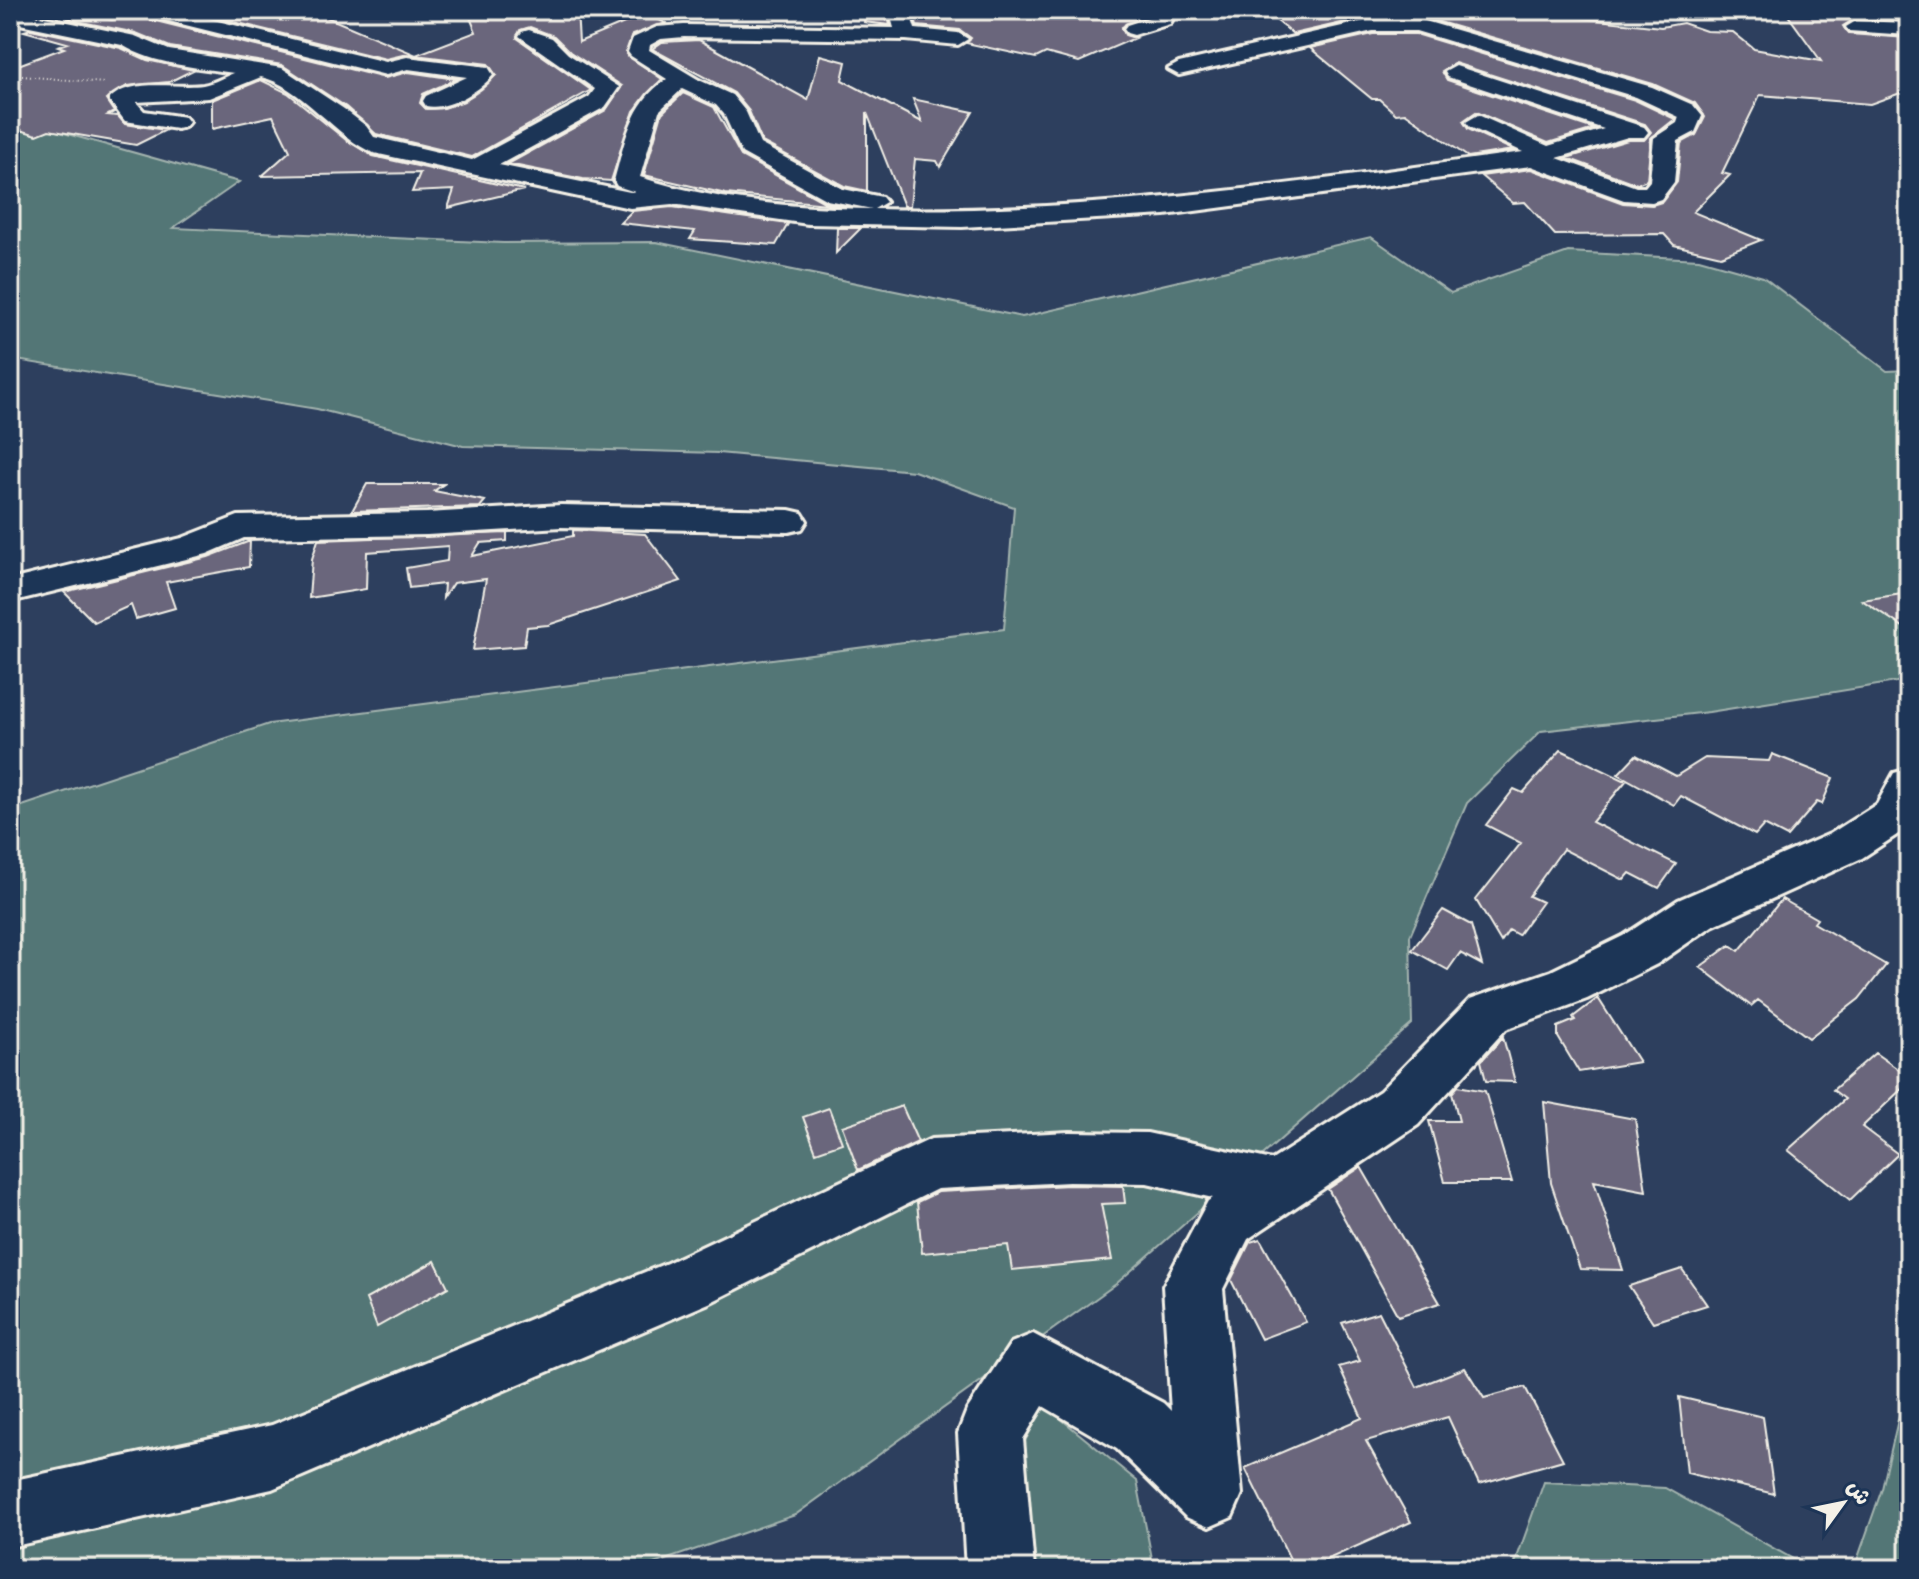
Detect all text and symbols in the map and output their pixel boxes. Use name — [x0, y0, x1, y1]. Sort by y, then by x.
north arrow — [1803, 1463, 1883, 1543]
text: ش — [1841, 1474, 1879, 1510]

